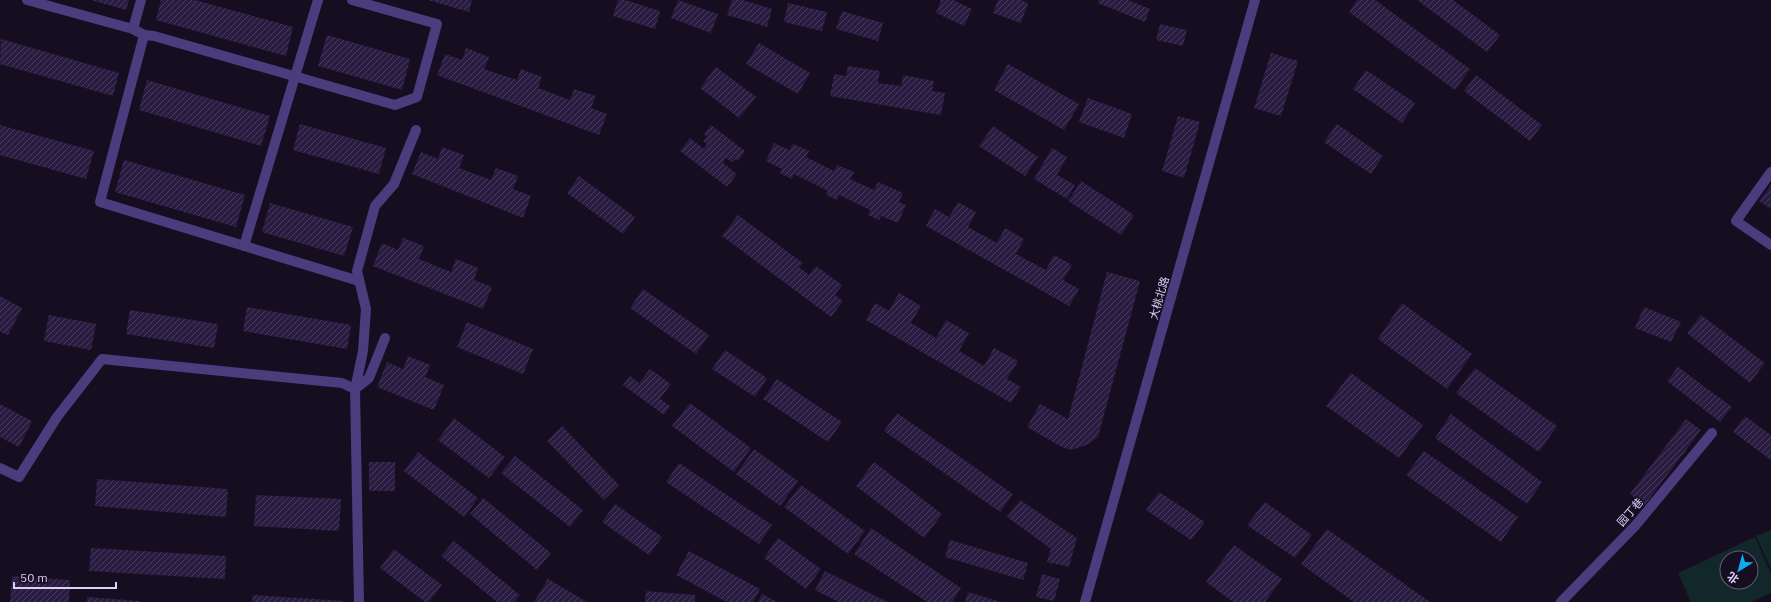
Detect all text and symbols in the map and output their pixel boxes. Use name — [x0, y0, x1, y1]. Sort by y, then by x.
street label: 大桃北路 — [1146, 275, 1172, 321]
street label: 园丁巷 — [1614, 495, 1646, 529]
north arrow — [1719, 550, 1759, 590]
scale bar — [14, 564, 116, 590]
text: 北 — [1724, 569, 1742, 587]
text: 50 m — [20, 570, 48, 585]

